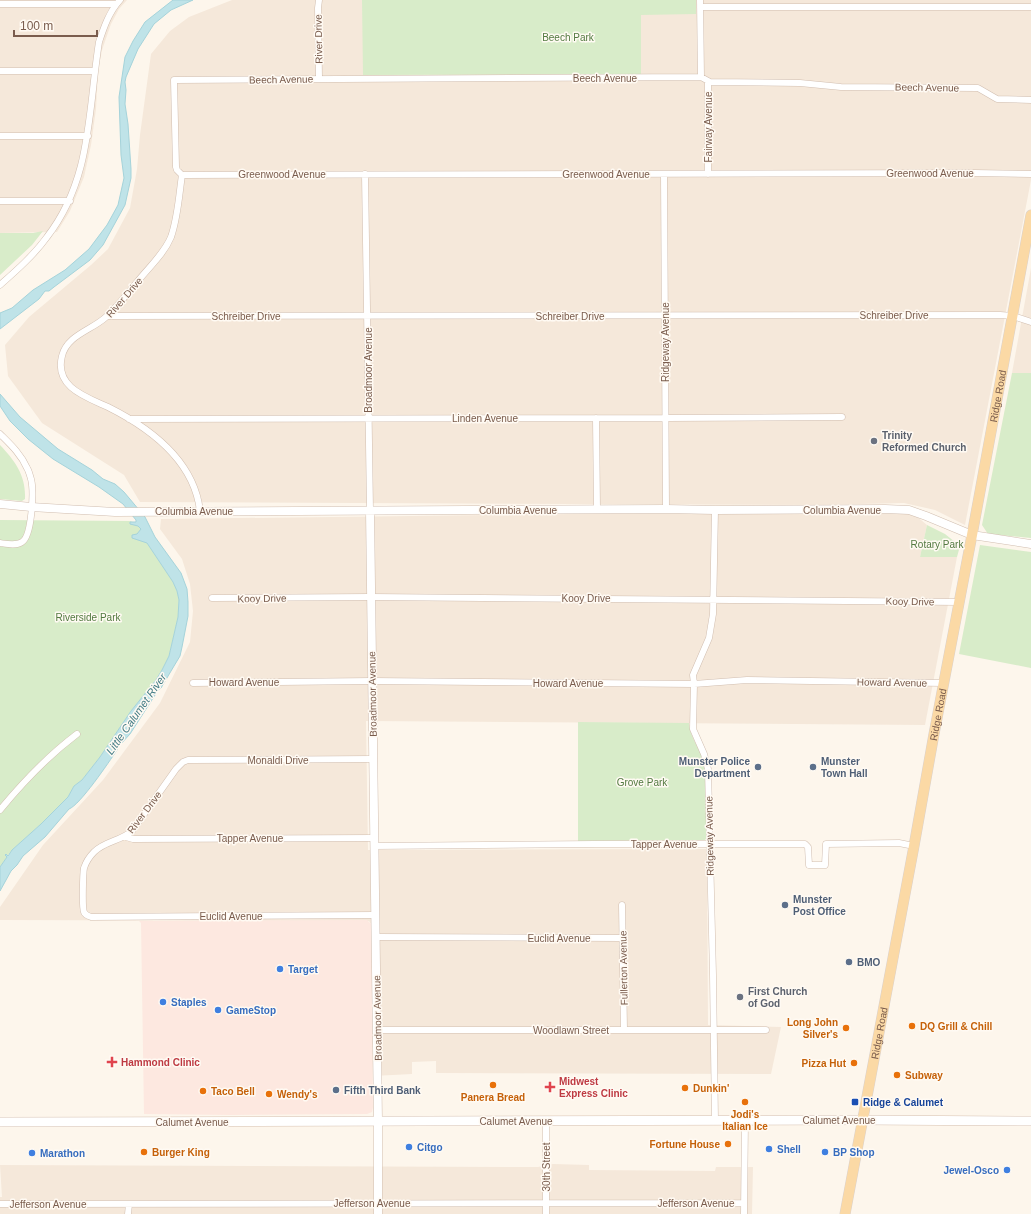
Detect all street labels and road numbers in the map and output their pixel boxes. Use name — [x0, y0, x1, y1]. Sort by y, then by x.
street label: River Drive — [313, 14, 324, 64]
street label: Beech Avenue — [249, 73, 314, 86]
street label: Beech Avenue — [573, 73, 638, 84]
street label: Beech Avenue — [895, 81, 960, 94]
street label: Fairway Avenue — [703, 91, 714, 162]
street label: Greenwood Avenue — [886, 168, 974, 179]
street label: Greenwood Avenue — [238, 169, 326, 180]
street label: Greenwood Avenue — [562, 169, 650, 180]
street label: River Drive — [104, 275, 145, 320]
street label: Ridgeway Avenue — [660, 302, 671, 382]
street label: Schreiber Drive — [860, 310, 929, 321]
street label: Schreiber Drive — [212, 311, 281, 322]
street label: Schreiber Drive — [536, 311, 605, 322]
street label: Broadmoor Avenue — [363, 327, 374, 413]
street label: Ridge Road — [988, 369, 1008, 423]
street label: Linden Avenue — [452, 413, 518, 424]
street label: Columbia Avenue — [479, 505, 558, 516]
street label: Columbia Avenue — [803, 505, 882, 516]
street label: Columbia Avenue — [155, 506, 234, 517]
street label: Kooy Drive — [237, 593, 287, 604]
street label: Kooy Drive — [562, 593, 611, 604]
street label: Kooy Drive — [885, 596, 935, 607]
street label: Broadmoor Avenue — [366, 651, 379, 737]
street label: Howard Avenue — [857, 676, 928, 689]
street label: Howard Avenue — [209, 677, 280, 688]
street label: Howard Avenue — [533, 678, 604, 689]
street label: Ridge Road — [928, 688, 949, 742]
street label: Monaldi Drive — [247, 755, 309, 766]
street label: River Drive — [125, 789, 164, 835]
street label: Ridgeway Avenue — [703, 796, 716, 876]
street label: Tapper Avenue — [217, 833, 284, 844]
street label: Tapper Avenue — [631, 839, 698, 850]
street label: Euclid Avenue — [199, 911, 263, 922]
street label: Fullerton Avenue — [617, 930, 630, 1006]
street label: Euclid Avenue — [527, 933, 591, 944]
street label: Broadmoor Avenue — [371, 975, 384, 1061]
street label: Ridge Road — [869, 1006, 890, 1060]
street label: Woodlawn Street — [533, 1025, 609, 1036]
street label: Calumet Avenue — [802, 1115, 876, 1126]
street label: Calumet Avenue — [479, 1116, 553, 1127]
street label: Calumet Avenue — [155, 1117, 229, 1128]
street label: 30th Street — [541, 1142, 552, 1191]
street label: Jefferson Avenue — [334, 1198, 411, 1209]
street label: Jefferson Avenue — [658, 1198, 735, 1209]
street label: Jefferson Avenue — [10, 1199, 87, 1210]

